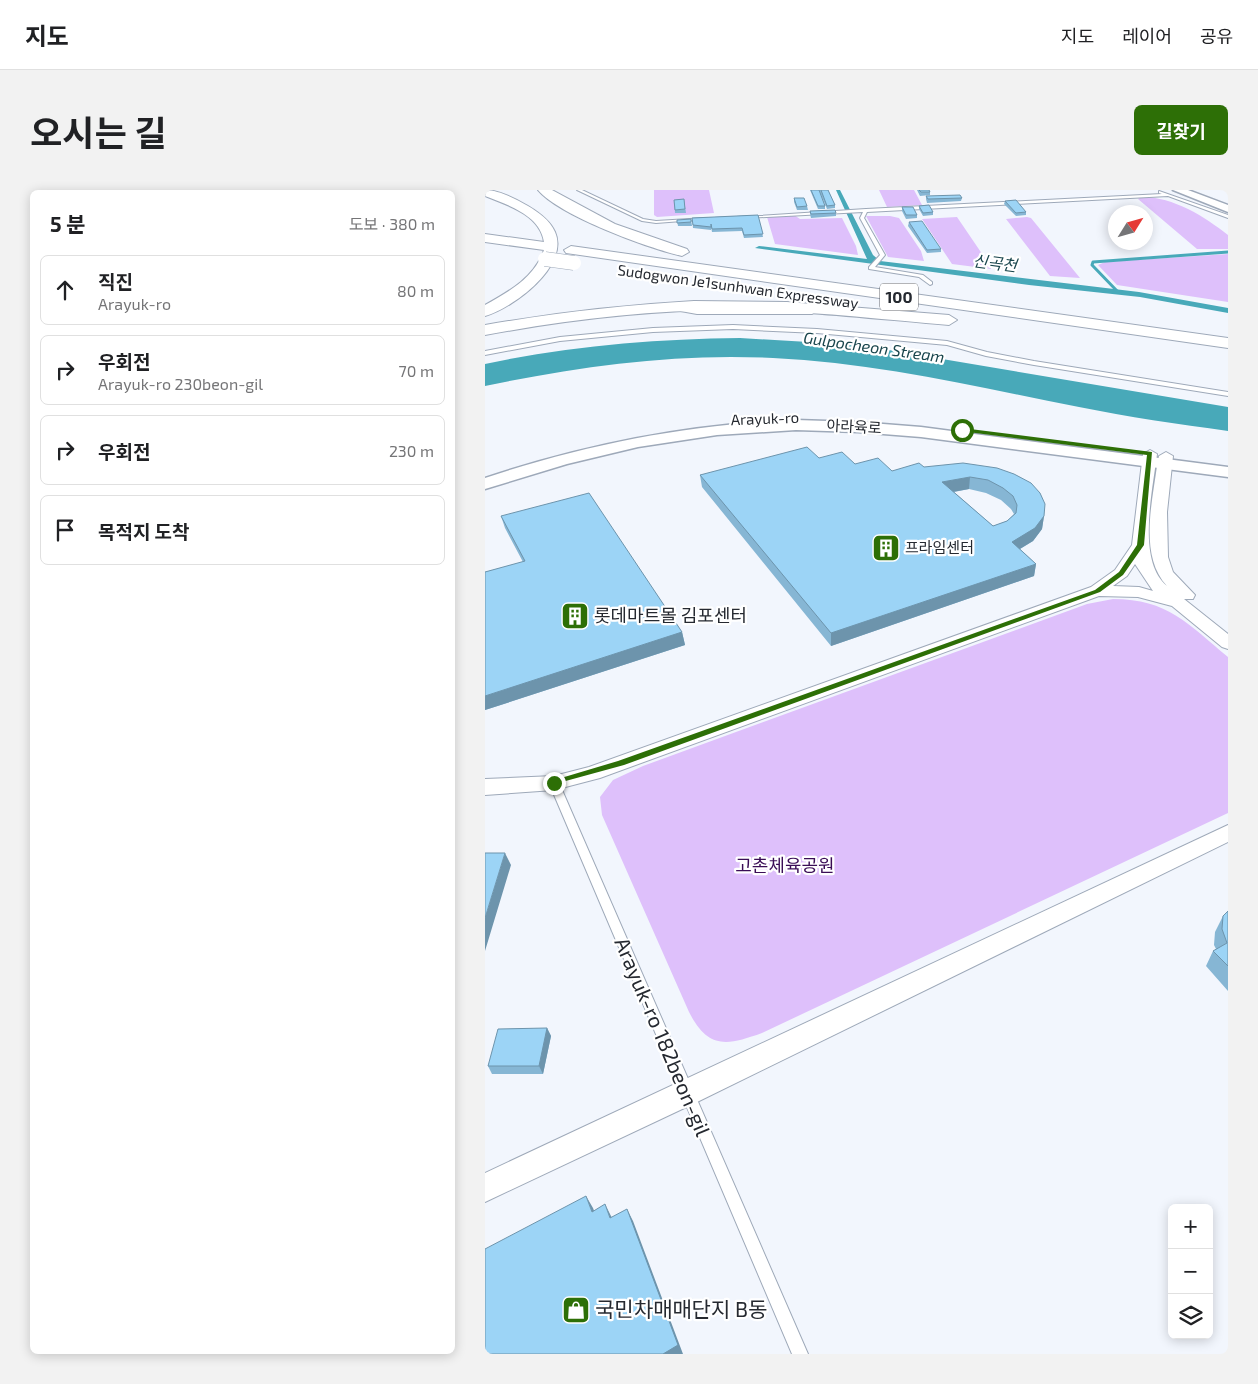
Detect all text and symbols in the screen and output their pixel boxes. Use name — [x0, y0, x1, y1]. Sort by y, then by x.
text: 지도 — [25, 21, 69, 50]
text: 지도 — [1061, 25, 1094, 47]
text: 레이어 — [1122, 25, 1172, 47]
text: 공유 — [1200, 25, 1233, 47]
button: 길찾기 — [1134, 105, 1228, 155]
text: 오시는 길 — [30, 111, 166, 153]
north arrow — [1108, 205, 1153, 250]
text: 5 분 — [50, 211, 85, 236]
text: 도보 · 380 m — [349, 214, 435, 233]
water label: 신곡천 — [972, 250, 1020, 275]
street label: Sudogwon Je1sunhwan Expressway — [617, 260, 860, 312]
text: 직진 — [98, 270, 133, 293]
icon: ahead — [51, 276, 79, 304]
text: 80 m — [397, 281, 434, 300]
road number: 100 — [880, 284, 918, 310]
text: Arayuk-ro — [98, 294, 171, 313]
water label: Gulpocheon Stream — [802, 327, 946, 366]
text: 우회전 — [98, 350, 150, 373]
icon: right — [51, 356, 79, 384]
text: 70 m — [399, 361, 434, 380]
text: Arayuk-ro 230beon-gil — [98, 374, 263, 393]
street label: Arayuk-ro — [730, 408, 799, 428]
street label: 아라육로 — [826, 416, 882, 436]
route start — [951, 419, 974, 442]
icon: right — [51, 436, 79, 464]
text: 우회전 — [98, 440, 150, 463]
text: 230 m — [389, 441, 434, 460]
icon: arrive — [51, 516, 79, 544]
text: 목적지 도착 — [98, 520, 190, 543]
building icon: 프라임센터 — [871, 533, 901, 563]
place label: 프라임센터 — [905, 538, 974, 556]
building icon: 롯데마트몰 김포센터 — [560, 601, 590, 631]
place label: 롯데마트몰 김포센터 — [594, 604, 747, 626]
route end — [543, 772, 566, 795]
park label: 고촌체육공원 — [735, 854, 835, 876]
street label: Arayuk-ro 182beon-gil — [610, 933, 717, 1140]
map controls — [1168, 1204, 1213, 1339]
button: + — [1168, 1204, 1213, 1249]
button: − — [1168, 1249, 1213, 1294]
button: layers — [1168, 1294, 1213, 1339]
shop icon: 국민차매매단지 B동 — [561, 1295, 591, 1325]
place label: 국민차매매단지 B동 — [595, 1296, 767, 1321]

